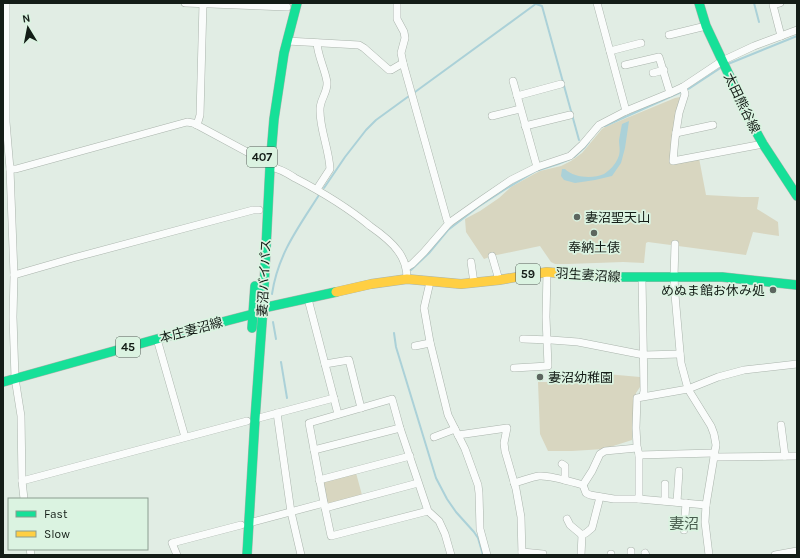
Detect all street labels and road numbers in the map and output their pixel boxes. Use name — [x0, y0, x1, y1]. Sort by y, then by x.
street label: 太田熊谷線 — [721, 70, 763, 136]
road number: 407 — [247, 147, 277, 167]
street label: 妻沼バイパス — [254, 239, 274, 317]
road number: 59 — [516, 264, 540, 284]
street label: 羽生妻沼線 — [555, 265, 621, 285]
street label: 本庄妻沼線 — [158, 314, 224, 346]
road number: 45 — [116, 337, 140, 357]

